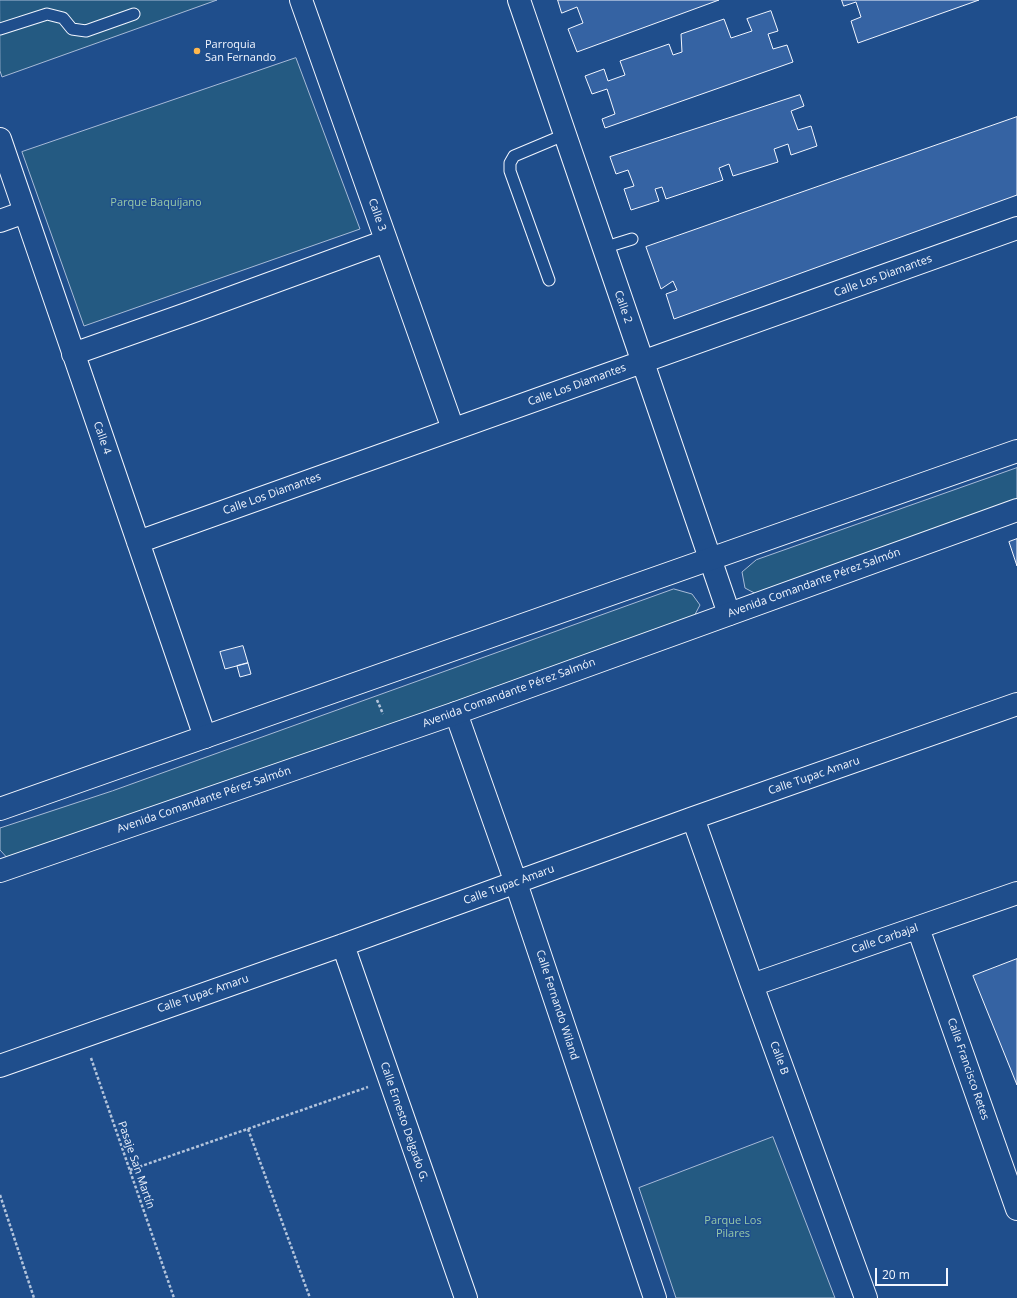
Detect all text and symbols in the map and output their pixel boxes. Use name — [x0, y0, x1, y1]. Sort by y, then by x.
place label: Parroquia San Fernando — [205, 38, 276, 64]
marker: Parroquia San Fernando — [192, 46, 202, 56]
park label: Parque Baquíjano — [110, 196, 202, 210]
street label: Calle 3 — [365, 197, 389, 233]
street label: Calle Los Diamantes — [832, 252, 934, 300]
street label: Calle 2 — [611, 289, 635, 325]
street label: Calle Los Diamantes — [526, 361, 628, 409]
street label: Calle 4 — [90, 420, 114, 456]
street label: Calle Los Diamantes — [221, 470, 323, 518]
street label: Avenida Comandante Pérez Salmón — [726, 546, 902, 620]
street label: Avenida Comandante Pérez Salmón — [421, 656, 597, 730]
street label: Calle Tupac Amaru — [767, 754, 861, 798]
street label: Avenida Comandante Pérez Salmón — [115, 764, 293, 836]
street label: Calle Tupac Amaru — [462, 862, 556, 908]
street label: Calle Carbajal — [850, 921, 920, 957]
street label: Calle Fernando Wiland — [533, 948, 581, 1062]
street label: Calle Tupac Amaru — [156, 972, 250, 1016]
street label: Calle Francisco Retes — [944, 1016, 992, 1122]
street label: Calle B — [767, 1039, 791, 1077]
street label: Calle Ernesto Delgado G. — [377, 1060, 431, 1184]
street label: Pasaje San Martín — [115, 1120, 157, 1210]
park label: Parque Los Pilares — [704, 1214, 762, 1240]
scale bar — [877, 1260, 950, 1286]
text: 20 m — [882, 1266, 910, 1283]

